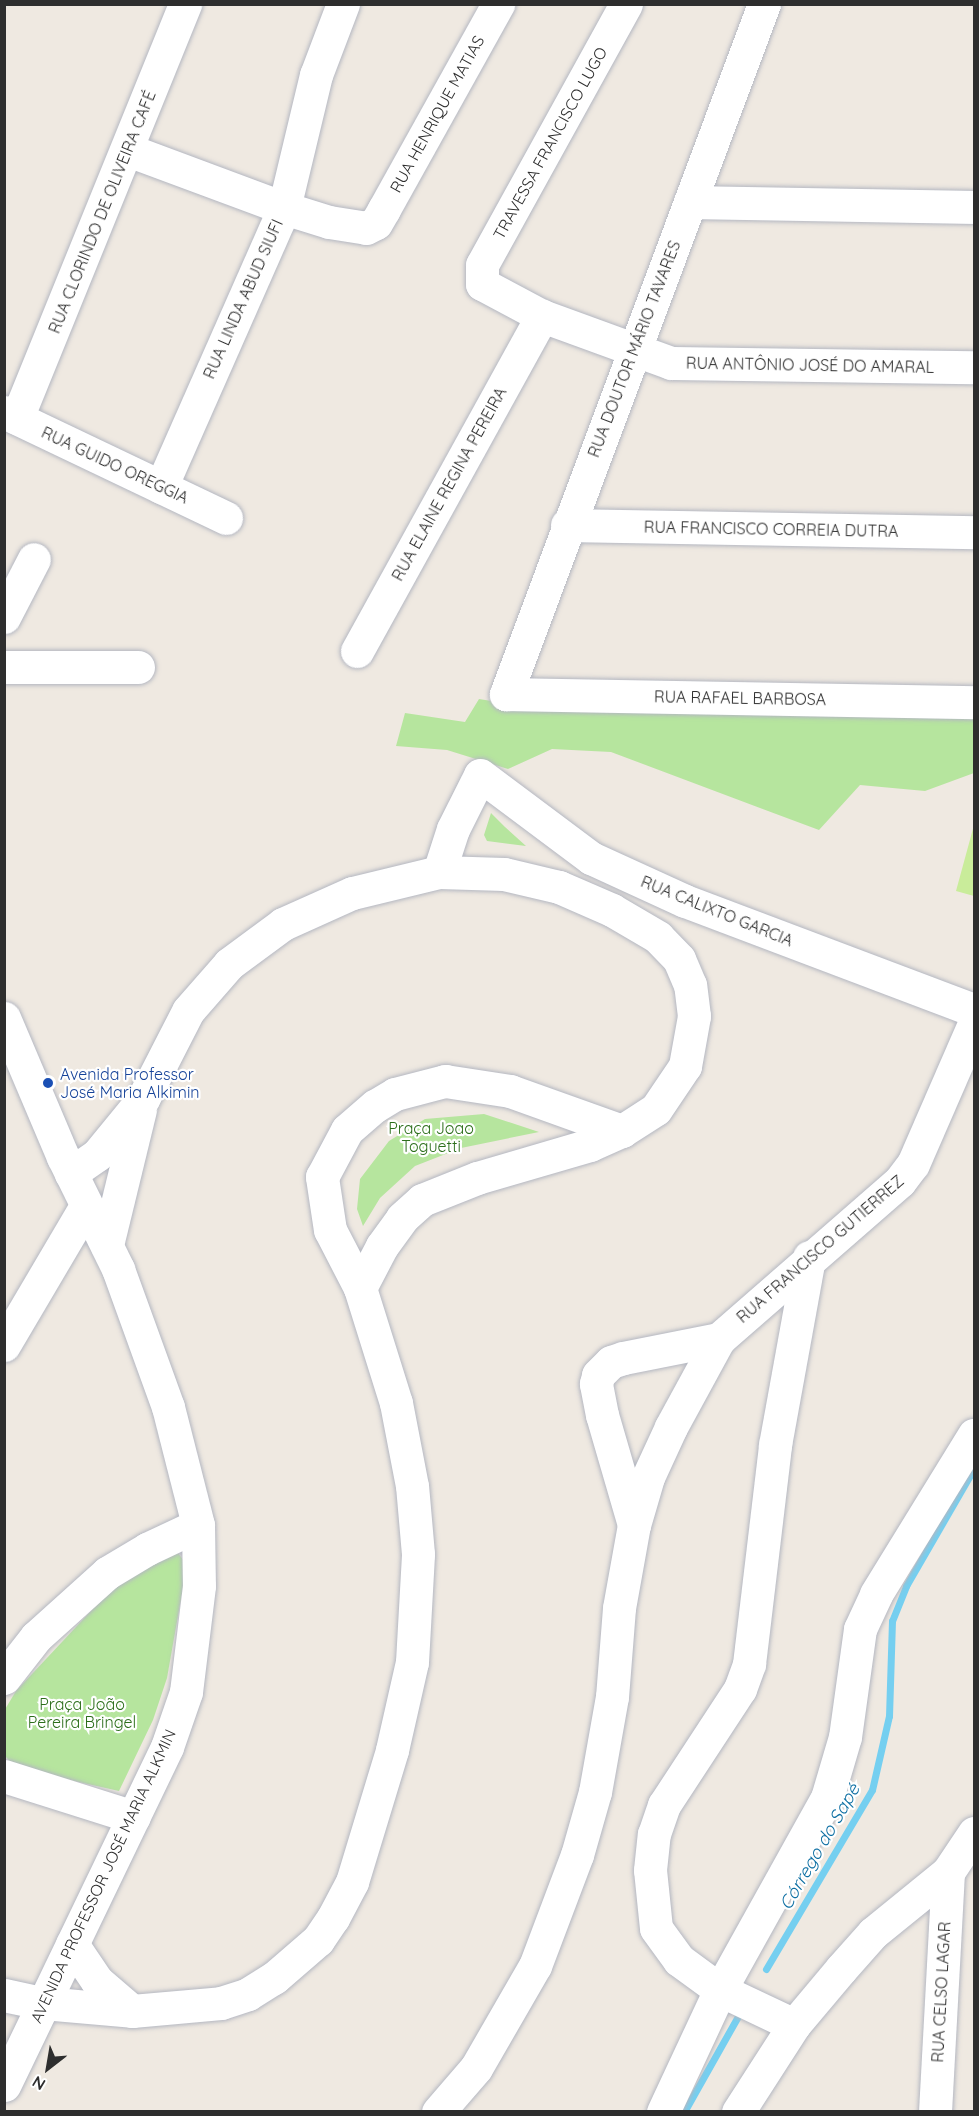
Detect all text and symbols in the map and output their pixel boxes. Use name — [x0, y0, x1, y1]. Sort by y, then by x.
street label: RUA HENRIQUE MATIAS — [386, 32, 488, 196]
street label: TRAVESSA FRANCISCO LUGO — [489, 43, 611, 243]
street label: RUA CLORINDO DE OLIVEIRA CAFÉ — [44, 88, 160, 336]
street label: RUA LINDA ABUD SIUFI — [199, 216, 287, 382]
street label: RUA DOUTOR MÁRIO TAVARES — [584, 238, 684, 460]
street label: RUA ANTÔNIO JOSÉ DO AMARAL — [686, 353, 934, 377]
street label: RUA ELAINE REGINA PEREIRA — [388, 384, 510, 584]
street label: RUA GUIDO OREGGIA — [38, 423, 192, 507]
street label: RUA FRANCISCO CORREIA DUTRA — [644, 517, 898, 541]
street label: RUA RAFAEL BARBOSA — [654, 687, 826, 709]
street label: RUA CALIXTO GARCIA — [638, 872, 796, 950]
place label: Avenida Professor José Maria Alkimin — [60, 1064, 200, 1102]
marker: Avenida Professor José Maria Alkimin — [41, 1076, 55, 1090]
park label: Praça Joao Toguetti — [388, 1118, 474, 1156]
street label: RUA FRANCISCO GUTIERREZ — [733, 1171, 907, 1327]
park label: Praça João Pereira Bringel — [28, 1694, 136, 1732]
street label: AVENIDA PROFESSOR JOSÉ MARIA ALKMIN — [26, 1726, 180, 2026]
water label: Córrego do Sapé — [775, 1780, 865, 1914]
street label: RUA CELSO LAGAR — [928, 1921, 954, 2063]
north arrow — [18, 2038, 78, 2098]
text: N — [29, 2072, 49, 2095]

